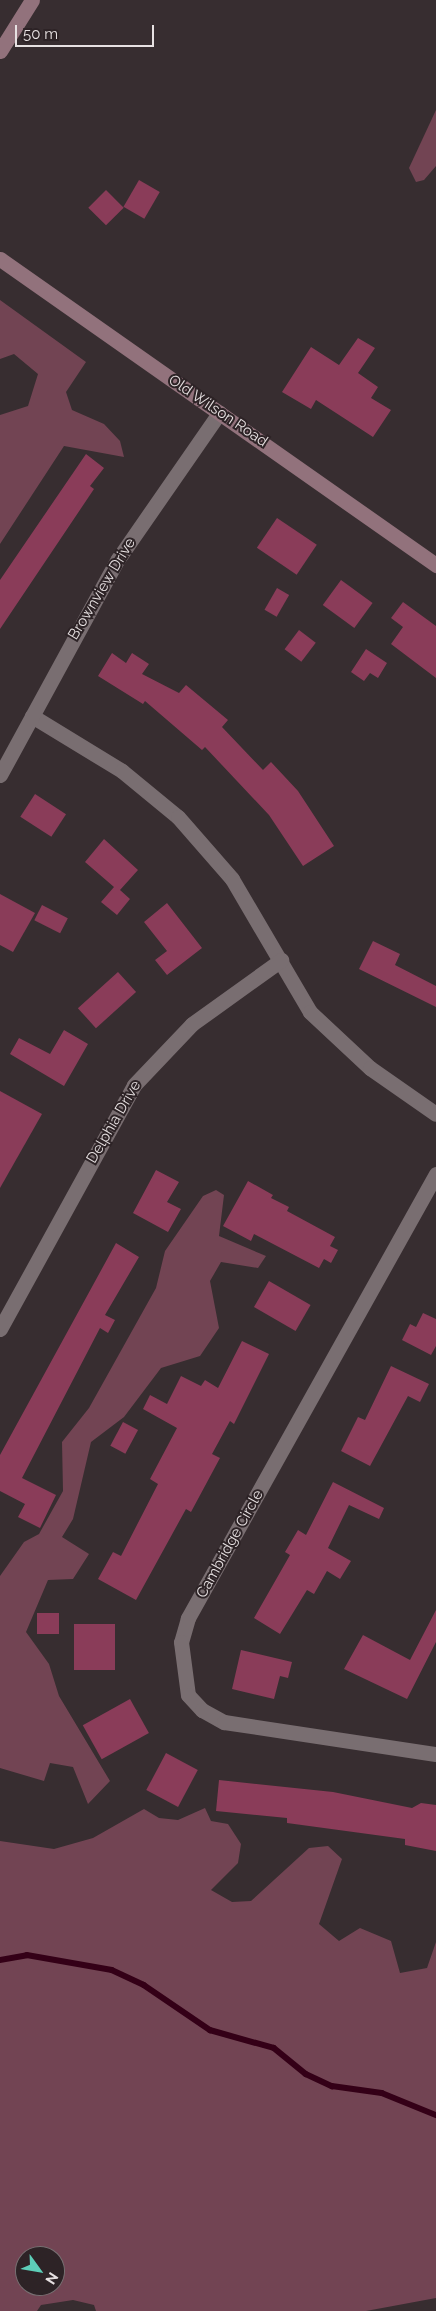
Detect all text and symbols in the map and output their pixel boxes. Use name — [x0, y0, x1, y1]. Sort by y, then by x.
scale bar — [18, 15, 156, 47]
text: 50 m — [23, 25, 58, 43]
street label: Old Wilson Road — [165, 371, 271, 451]
street label: Brownview Drive — [64, 535, 140, 643]
street label: Delphia Drive — [83, 1077, 145, 1167]
street label: Cambridge Circle — [193, 1487, 267, 1601]
north arrow — [15, 2246, 65, 2296]
text: N — [42, 2270, 61, 2287]

